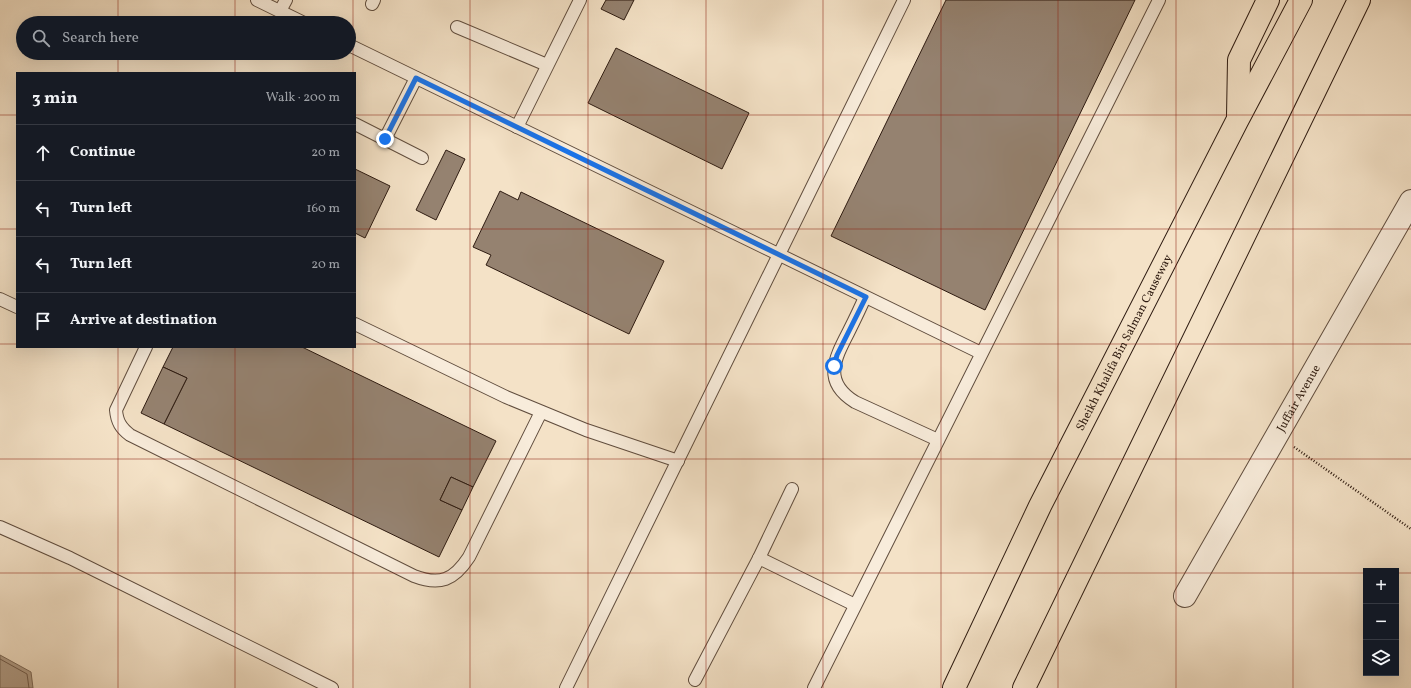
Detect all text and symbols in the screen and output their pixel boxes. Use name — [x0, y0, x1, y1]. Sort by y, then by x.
search box — [16, 16, 356, 60]
icon: search — [30, 27, 52, 49]
text: Search here — [62, 28, 139, 49]
text: 3 min — [32, 87, 78, 110]
text: Walk · 200 m — [266, 89, 340, 107]
route end — [376, 130, 394, 148]
icon: ahead — [32, 142, 54, 164]
text: Continue — [70, 142, 135, 163]
text: 20 m — [311, 144, 340, 162]
icon: left — [32, 198, 54, 220]
text: Turn left — [70, 198, 132, 219]
text: 160 m — [306, 200, 340, 218]
street label: Sheikh Khalifa Bin Salman Causeway — [1073, 252, 1177, 434]
icon: left — [32, 254, 54, 276]
text: Turn left — [70, 254, 132, 275]
text: 20 m — [311, 256, 340, 274]
icon: arrive — [32, 310, 54, 332]
text: Arrive at destination — [70, 310, 217, 331]
route start — [825, 357, 843, 375]
street label: Juffair Avenue — [1274, 362, 1325, 435]
map controls — [1363, 568, 1399, 676]
button: + — [1363, 568, 1399, 604]
button: − — [1363, 604, 1399, 640]
button: layers — [1363, 640, 1399, 676]

